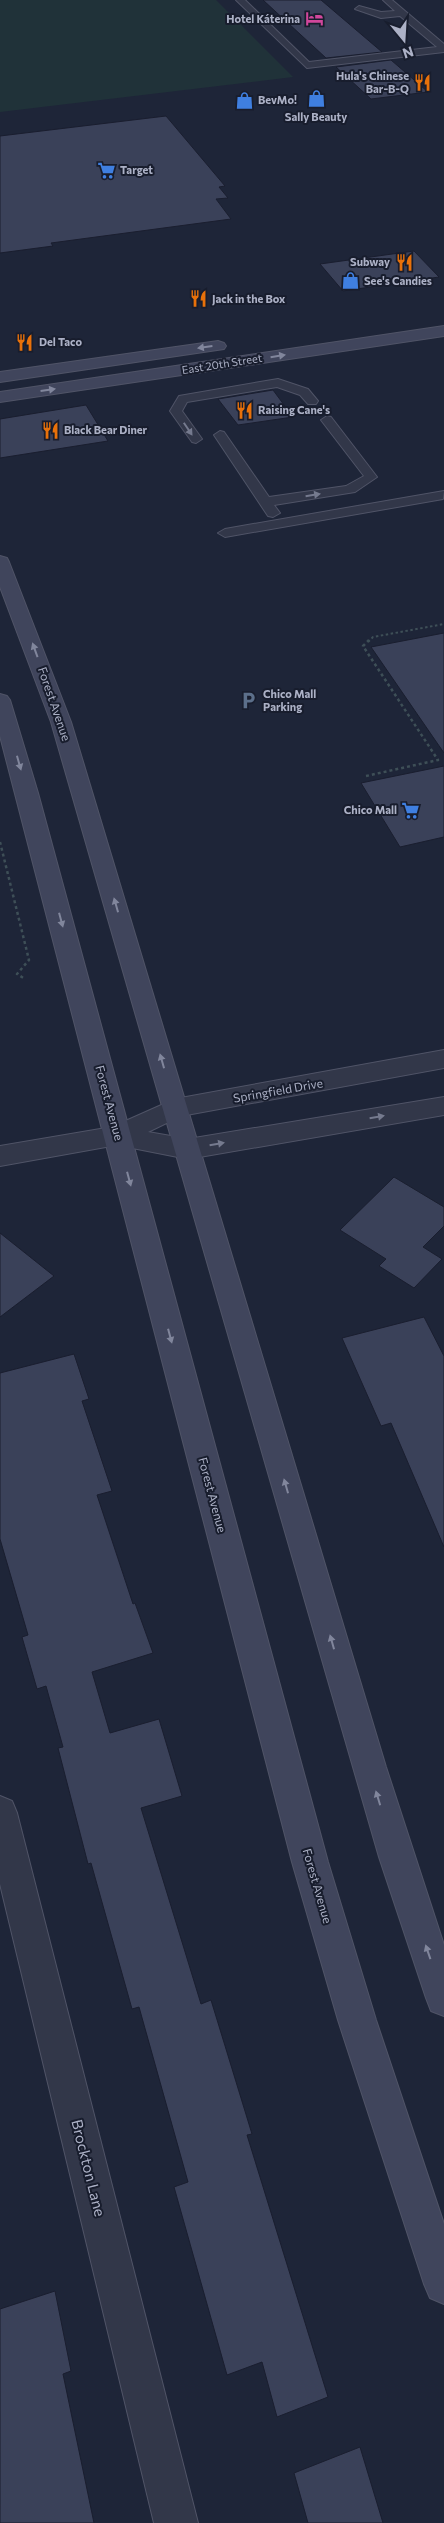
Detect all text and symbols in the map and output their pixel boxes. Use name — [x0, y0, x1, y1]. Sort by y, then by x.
hotel icon: Hotel Káterina — [304, 9, 324, 29]
place label: Hotel Káterina — [226, 12, 300, 25]
north arrow — [379, 15, 429, 65]
text: N — [401, 43, 416, 63]
place label: Hula's Chinese Bar-B-Q — [336, 69, 409, 95]
restaurant icon: Hula's Chinese Bar-B-Q — [413, 72, 433, 92]
shop icon: Sally Beauty — [306, 89, 326, 109]
shop icon: BevMo! — [234, 90, 254, 110]
place label: BevMo! — [258, 93, 297, 106]
place label: Sally Beauty — [285, 110, 347, 123]
supermarket icon: Target — [96, 160, 116, 180]
place label: Target — [120, 163, 153, 176]
restaurant icon: Subway — [394, 252, 414, 272]
place label: Subway — [350, 255, 390, 268]
shop icon: See's Candies — [340, 271, 360, 291]
place label: See's Candies — [364, 274, 432, 287]
restaurant icon: Jack in the Box — [188, 289, 208, 309]
place label: Jack in the Box — [212, 292, 286, 306]
restaurant icon: Del Taco — [15, 332, 35, 352]
place label: Del Taco — [39, 335, 82, 348]
one-way arrow — [197, 344, 213, 352]
street label: East 20th Street — [181, 351, 263, 376]
one-way arrow — [271, 352, 287, 360]
one-way arrow — [41, 386, 57, 394]
restaurant icon: Raising Cane's — [234, 400, 254, 420]
place label: Raising Cane's — [258, 403, 330, 416]
restaurant icon: Black Bear Diner — [40, 420, 60, 440]
one-way arrow — [183, 422, 193, 435]
place label: Black Bear Diner — [64, 423, 148, 436]
one-way arrow — [306, 490, 322, 498]
one-way arrow — [31, 642, 39, 657]
street label: Forest Avenue — [36, 665, 74, 743]
place label: Chico Mall Parking — [263, 687, 316, 713]
parking icon: Chico Mall Parking — [239, 690, 259, 710]
one-way arrow — [15, 756, 23, 771]
supermarket icon: Chico Mall — [401, 800, 421, 820]
place label: Chico Mall — [344, 803, 397, 816]
one-way arrow — [112, 897, 120, 912]
one-way arrow — [57, 913, 65, 928]
one-way arrow — [158, 1053, 166, 1068]
street label: Forest Avenue — [93, 1064, 127, 1142]
street label: Springfield Drive — [232, 1075, 324, 1105]
one-way arrow — [369, 1113, 385, 1121]
one-way arrow — [209, 1140, 225, 1148]
one-way arrow — [125, 1171, 133, 1187]
one-way arrow — [167, 1329, 175, 1344]
street label: Forest Avenue — [196, 1456, 230, 1534]
one-way arrow — [282, 1478, 290, 1493]
one-way arrow — [328, 1634, 336, 1649]
one-way arrow — [374, 1790, 382, 1805]
street label: Forest Avenue — [301, 1847, 335, 1925]
one-way arrow — [424, 1945, 431, 1960]
street label: Brockton Lane — [68, 2117, 110, 2218]

